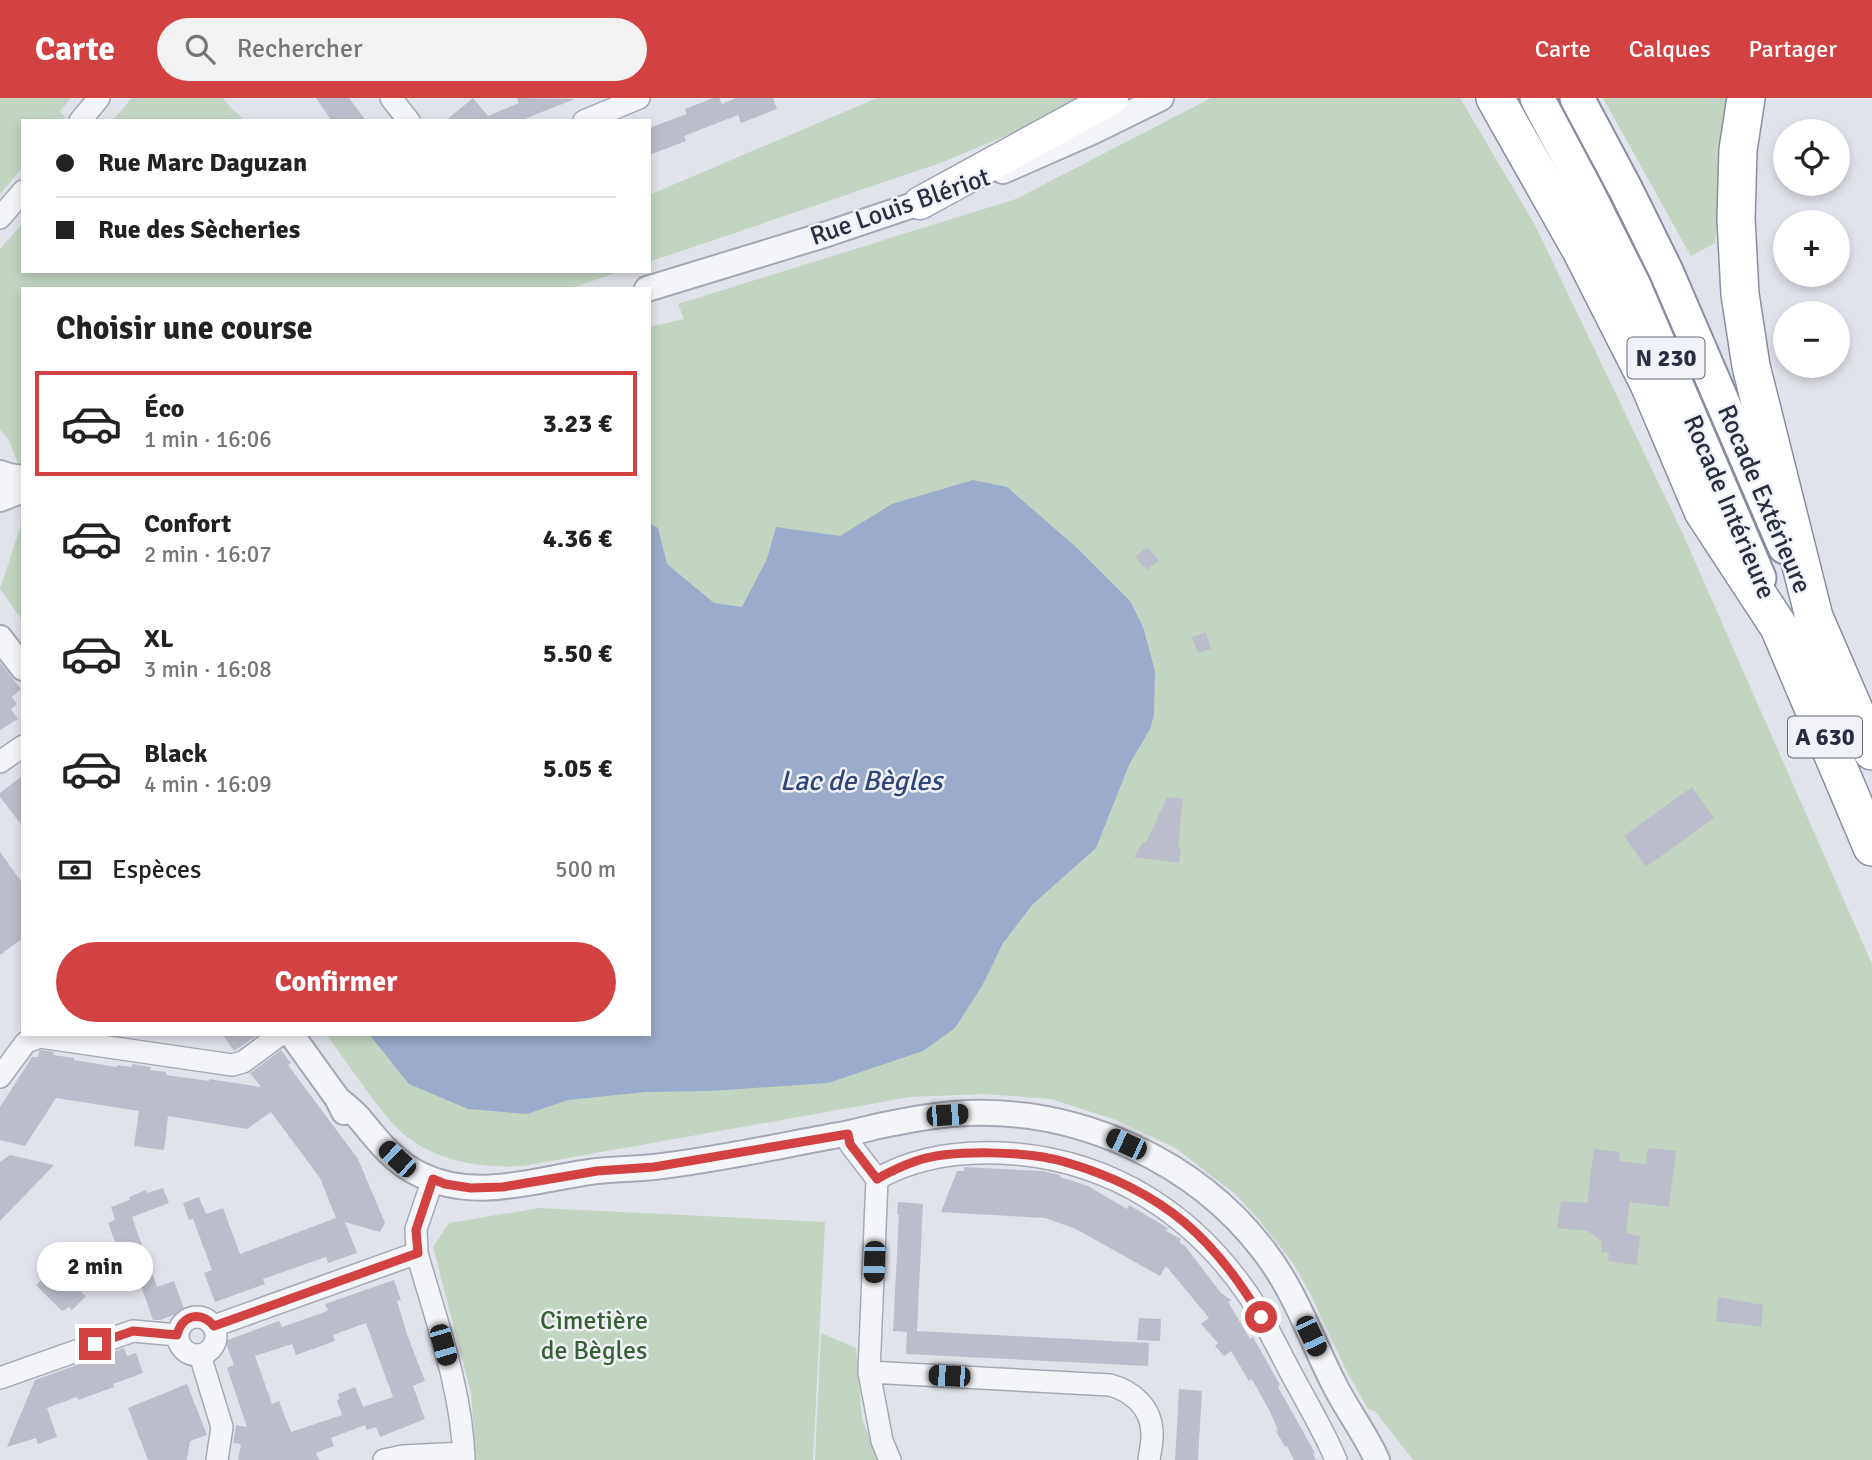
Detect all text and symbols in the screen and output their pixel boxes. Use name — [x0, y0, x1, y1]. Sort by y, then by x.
search box — [157, 18, 647, 81]
text: Carte — [35, 29, 115, 70]
icon: search — [181, 30, 219, 68]
text: Rechercher — [237, 33, 363, 65]
text: Carte — [1535, 34, 1591, 64]
text: Calques — [1629, 34, 1710, 64]
text: Partager — [1748, 34, 1837, 64]
map controls — [1773, 119, 1850, 378]
button: locate — [1773, 119, 1850, 196]
text: Rue Marc Daguzan — [98, 147, 307, 179]
street label: Rue Louis Blériot — [806, 161, 994, 253]
button: + — [1773, 210, 1850, 287]
text: Rue des Sècheries — [98, 214, 300, 246]
button: − — [1773, 301, 1850, 378]
text: Choisir une course — [56, 309, 313, 348]
road number: N 230 — [1628, 338, 1704, 379]
icon: car — [60, 392, 123, 455]
text: Éco — [144, 393, 184, 425]
street label: Rocade Extérieure — [1710, 400, 1818, 598]
text: 3.23 € — [543, 408, 612, 440]
street label: Rocade Intérieure — [1676, 410, 1782, 604]
text: 1 min · 16:06 — [144, 425, 272, 454]
icon: car — [60, 507, 123, 570]
text: Confort — [144, 508, 231, 540]
text: 4.36 € — [543, 523, 612, 555]
text: 2 min · 16:07 — [144, 540, 272, 569]
icon: car — [60, 622, 123, 685]
text: XL — [144, 623, 174, 655]
text: 5.50 € — [543, 638, 612, 670]
text: 3 min · 16:08 — [144, 655, 272, 684]
road number: A 630 — [1788, 716, 1862, 758]
icon: car — [60, 737, 123, 800]
text: Black — [144, 738, 207, 770]
text: 5.05 € — [543, 753, 612, 785]
water label: Lac de Bègles — [780, 764, 945, 798]
text: 4 min · 16:09 — [144, 770, 272, 799]
icon: cash — [56, 851, 94, 889]
text: Espèces — [112, 854, 201, 886]
text: 500 m — [555, 855, 616, 884]
button: Confirmer — [56, 942, 616, 1022]
car — [926, 1103, 969, 1127]
car — [1103, 1126, 1150, 1162]
car — [375, 1137, 420, 1181]
car — [863, 1241, 886, 1283]
callout: 2 min — [37, 1242, 153, 1292]
text: 2 min — [67, 1252, 123, 1281]
route start — [1245, 1301, 1277, 1333]
park label: Cimetière de Bègles — [540, 1305, 648, 1367]
car — [1293, 1313, 1330, 1359]
car — [428, 1322, 459, 1368]
route end — [79, 1328, 111, 1360]
car — [928, 1364, 971, 1388]

